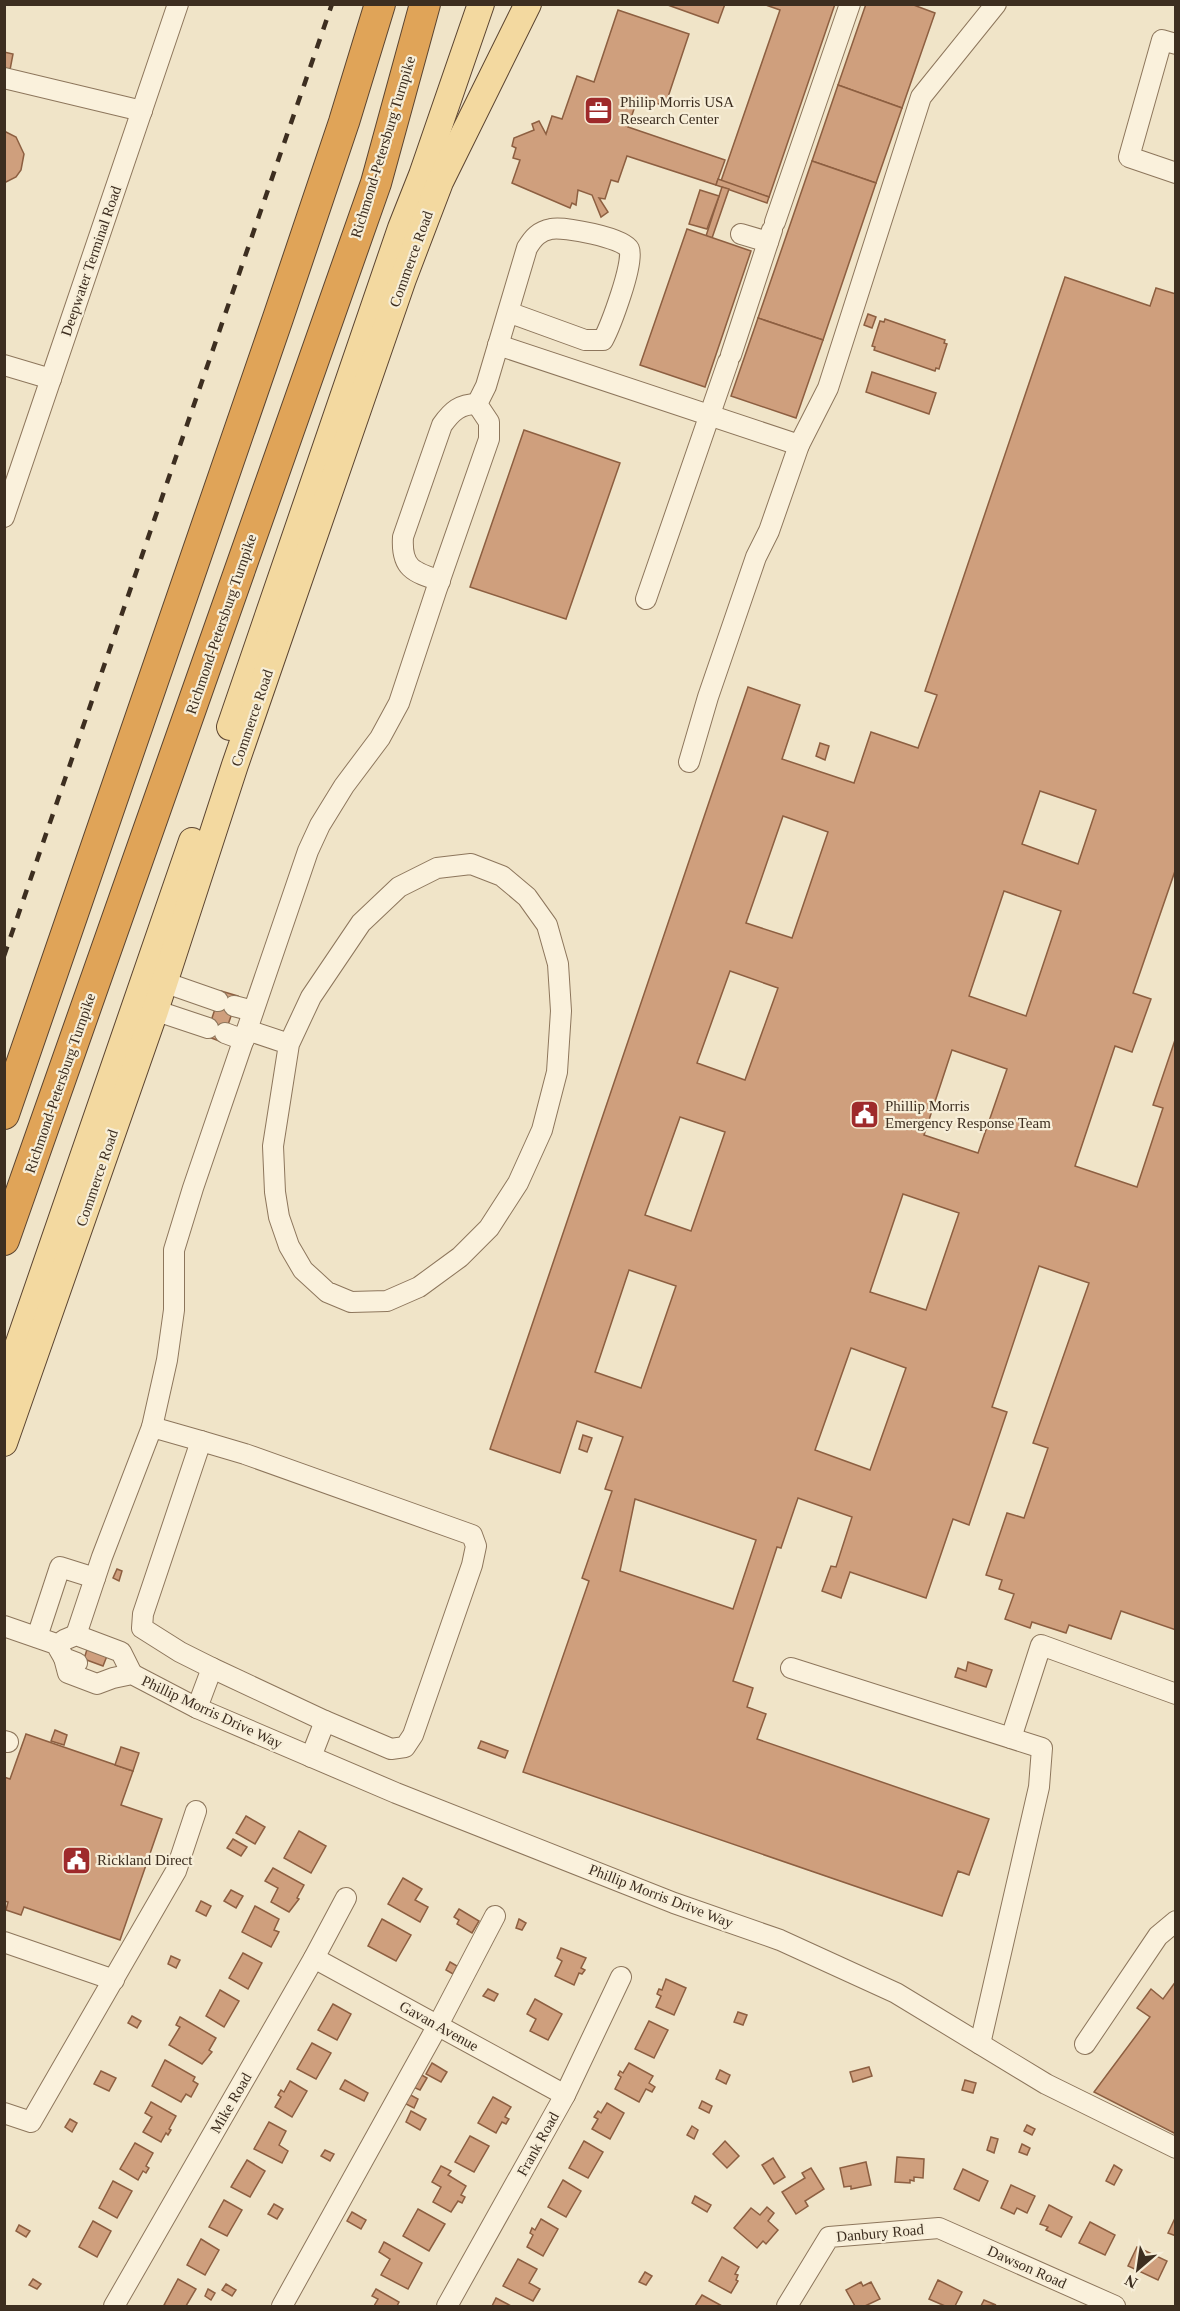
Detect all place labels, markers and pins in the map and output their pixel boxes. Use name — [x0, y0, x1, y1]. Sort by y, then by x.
place label: Philip Morris USA Research Center — [620, 94, 734, 127]
office icon: Philip Morris USA Research Center — [583, 95, 615, 127]
place label: Phillip Morris Emergency Response Team — [885, 1098, 1051, 1131]
public building icon: Phillip Morris Emergency Response Team — [848, 1099, 880, 1131]
public building icon: Rickland Direct — [60, 1844, 92, 1876]
place label: Rickland Direct — [97, 1852, 193, 1868]

